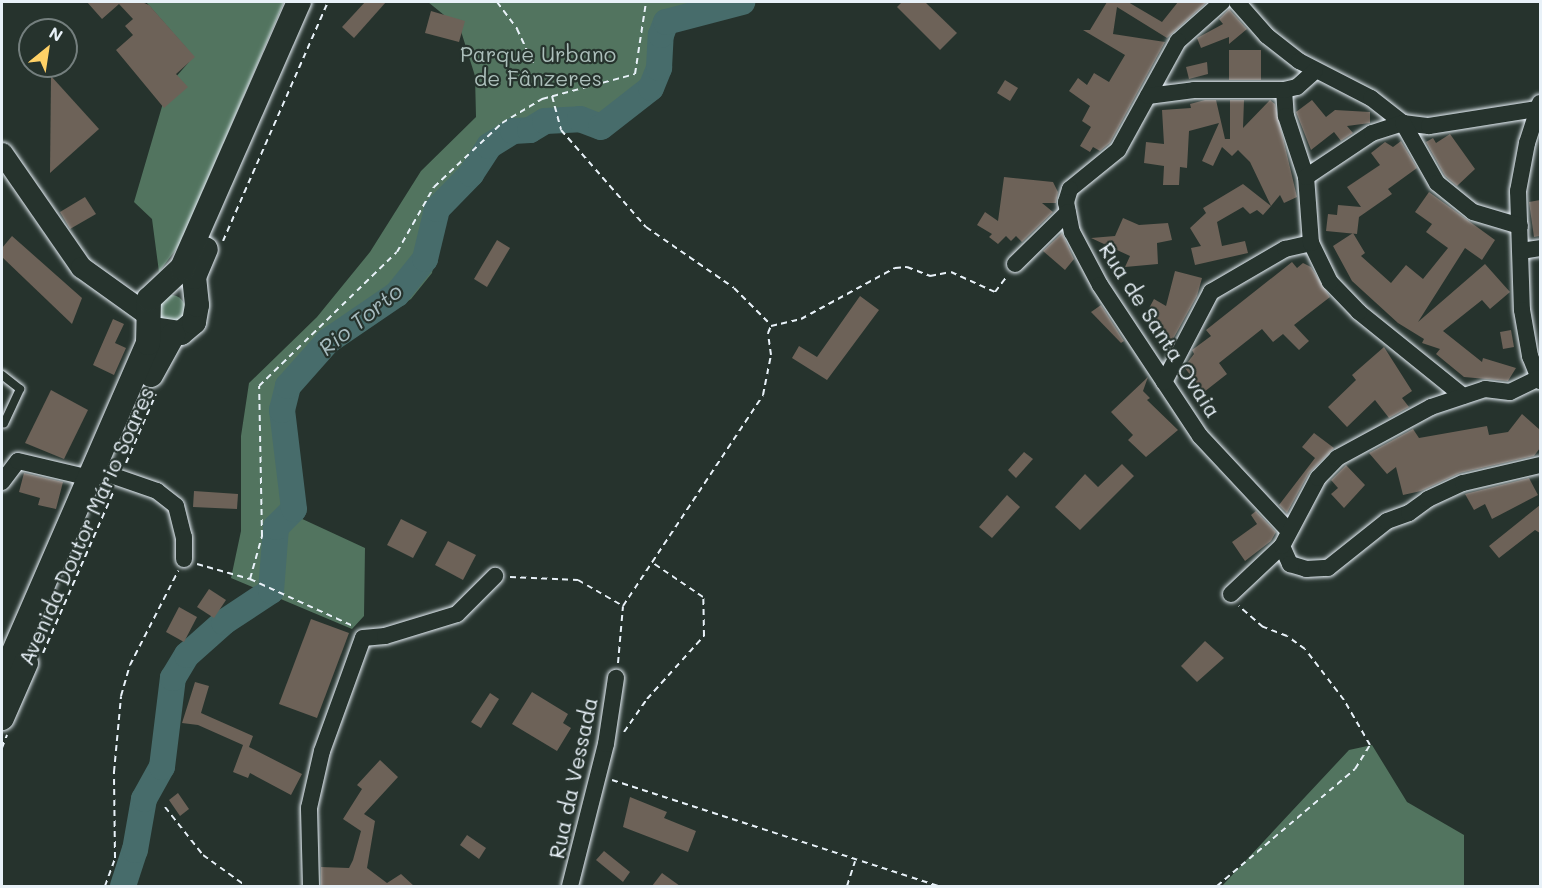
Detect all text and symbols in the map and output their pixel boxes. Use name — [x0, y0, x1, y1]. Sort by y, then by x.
north arrow — [18, 18, 78, 78]
text: N — [46, 22, 67, 46]
park label: Parque Urbano de Fânzeres — [460, 41, 616, 91]
street label: Rua de Santa Ovaia — [1094, 238, 1226, 422]
water label: Rio Torto — [313, 277, 407, 361]
street label: Avenida Doutor Mário Soares — [13, 383, 159, 669]
street label: Rua da Vessada — [544, 695, 602, 861]

